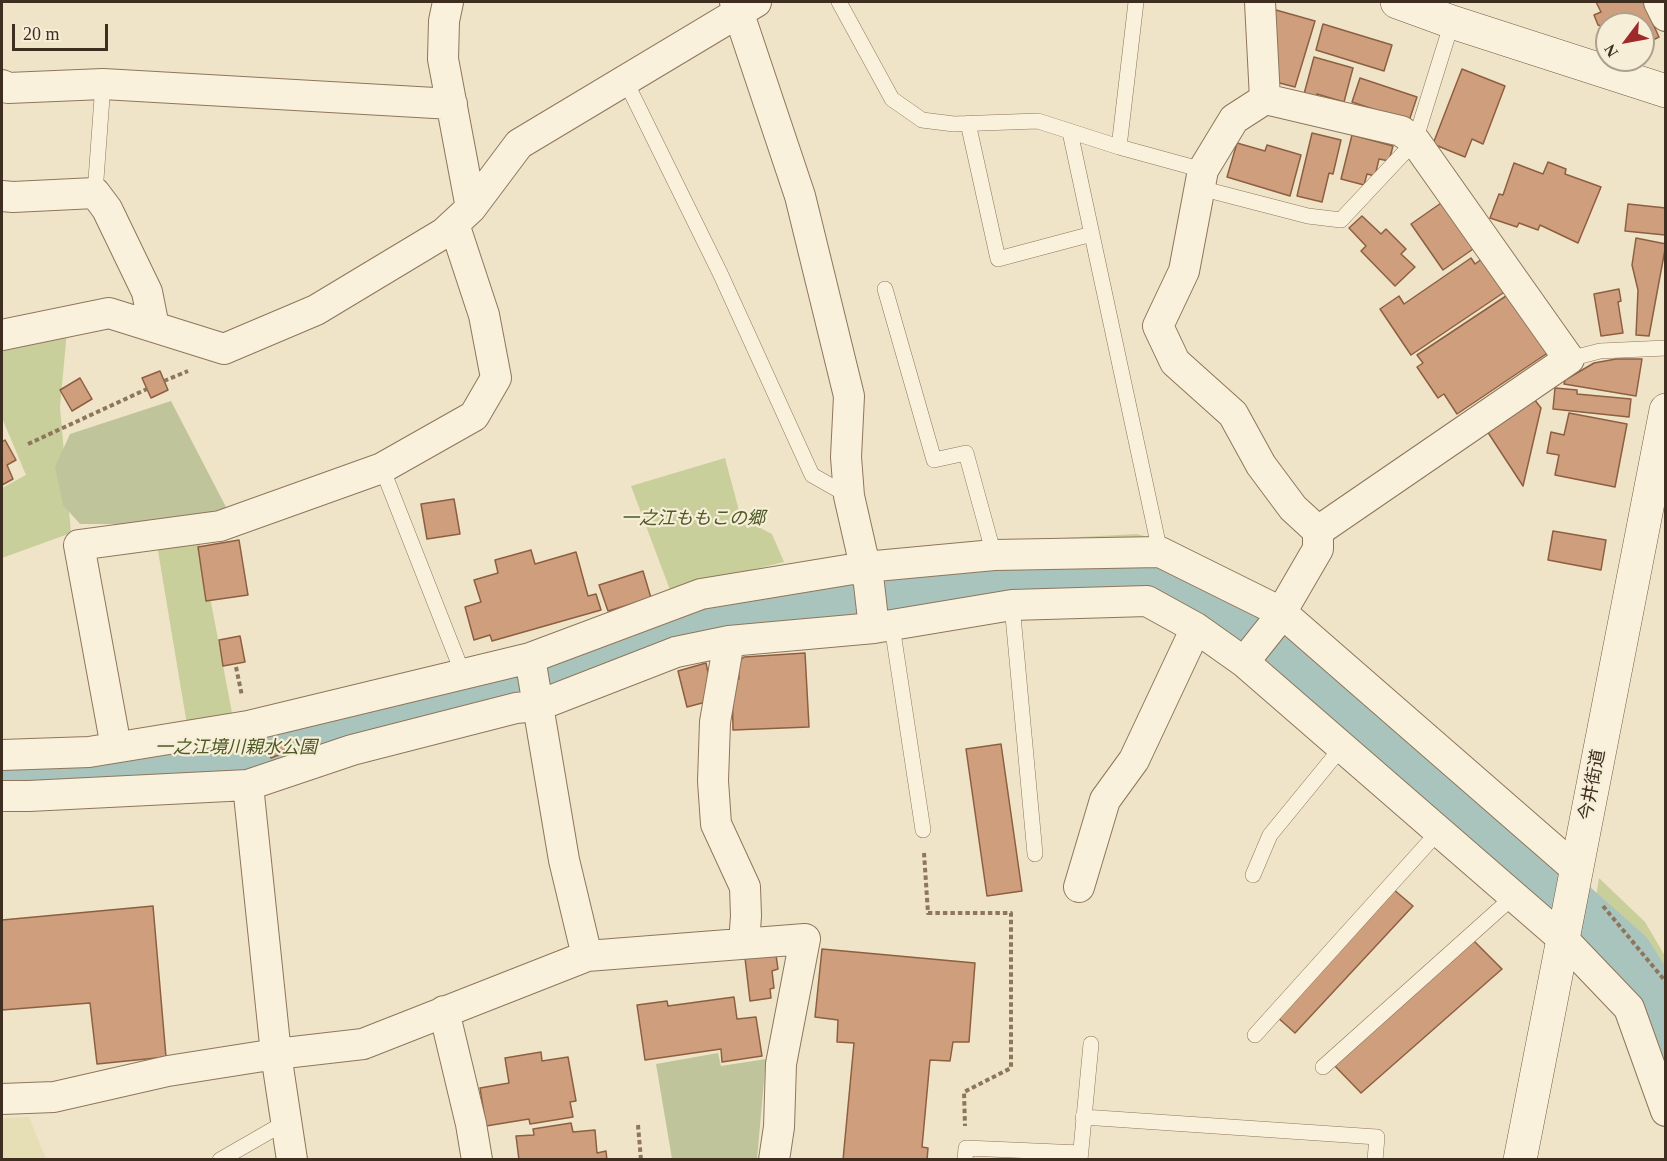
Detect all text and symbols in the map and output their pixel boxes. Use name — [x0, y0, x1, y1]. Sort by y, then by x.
scale bar — [15, 12, 111, 50]
north arrow — [1595, 12, 1655, 72]
text: 20 m — [23, 24, 60, 44]
text: N — [1601, 41, 1621, 60]
park label: 一之江ももこの郷 — [621, 508, 765, 530]
park label: 一之江境川親水公園 — [155, 737, 317, 759]
street label: 今井街道 — [1576, 748, 1610, 822]

